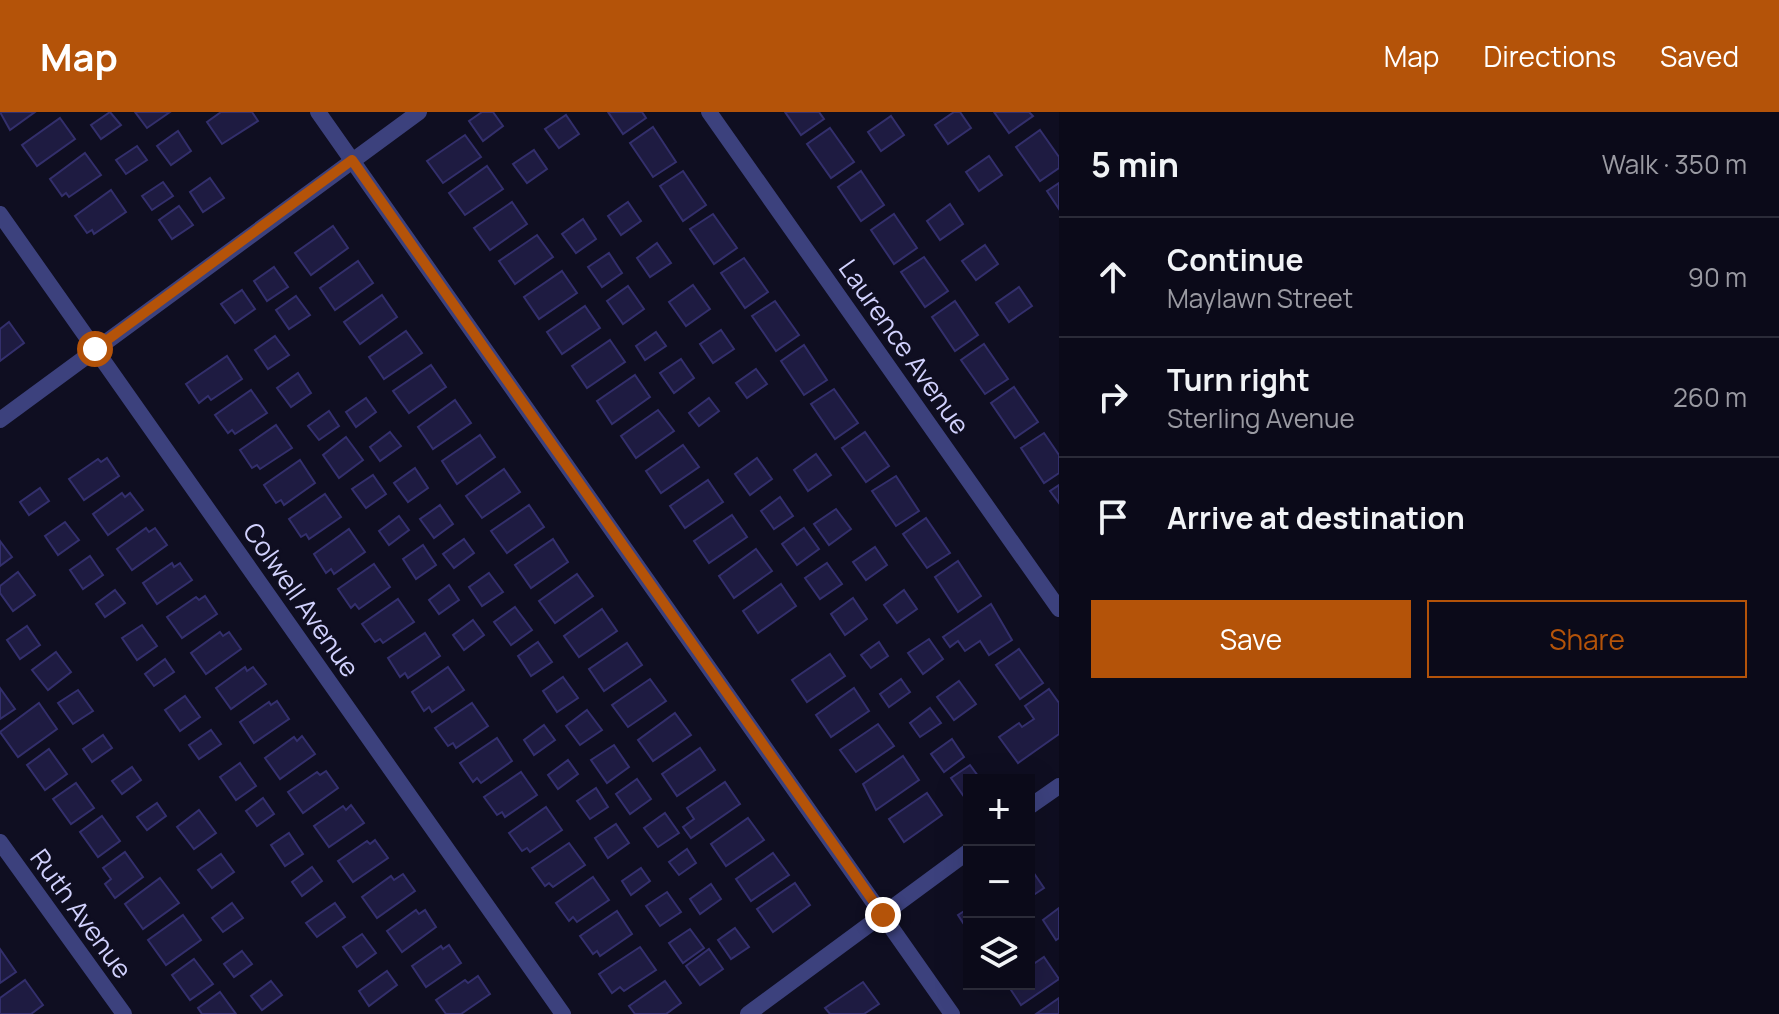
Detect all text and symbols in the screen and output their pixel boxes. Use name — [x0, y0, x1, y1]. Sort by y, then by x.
text: Map — [40, 30, 118, 82]
text: Map — [1384, 37, 1439, 75]
text: Directions — [1483, 37, 1616, 75]
text: Saved — [1660, 37, 1739, 75]
text: 5 min — [1091, 141, 1179, 187]
text: Walk · 350 m — [1602, 146, 1747, 182]
text: Continue — [1167, 239, 1303, 280]
street label: Laurence Avenue — [831, 252, 979, 441]
icon: ahead — [1091, 255, 1135, 299]
text: 90 m — [1688, 259, 1747, 295]
text: Maylawn Street — [1167, 280, 1353, 316]
route start — [77, 331, 113, 367]
text: Turn right — [1167, 359, 1310, 400]
icon: right — [1091, 375, 1135, 419]
text: 260 m — [1673, 379, 1747, 415]
text: Sterling Avenue — [1167, 400, 1355, 436]
icon: arrive — [1091, 495, 1135, 539]
text: Arrive at destination — [1167, 497, 1465, 538]
street label: Colwell Avenue — [235, 515, 368, 684]
button: Save — [1091, 600, 1411, 678]
button: Share — [1427, 600, 1747, 678]
map controls — [963, 774, 1035, 990]
button: + — [963, 774, 1035, 846]
street label: Ruth Avenue — [23, 841, 141, 985]
button: − — [963, 846, 1035, 918]
route end — [865, 897, 901, 933]
button: layers — [963, 918, 1035, 990]

